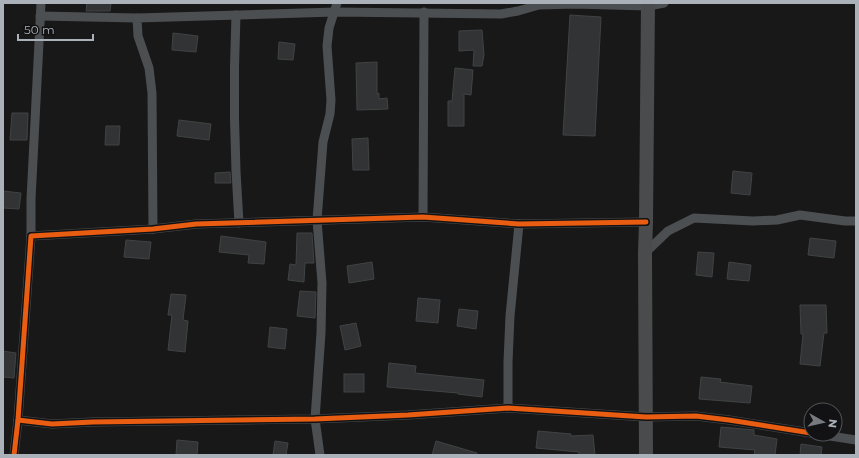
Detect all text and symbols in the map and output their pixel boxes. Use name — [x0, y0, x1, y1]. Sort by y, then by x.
scale bar — [18, 16, 93, 42]
text: 50 m — [24, 22, 55, 37]
north arrow — [803, 402, 843, 442]
text: N — [825, 418, 840, 429]

